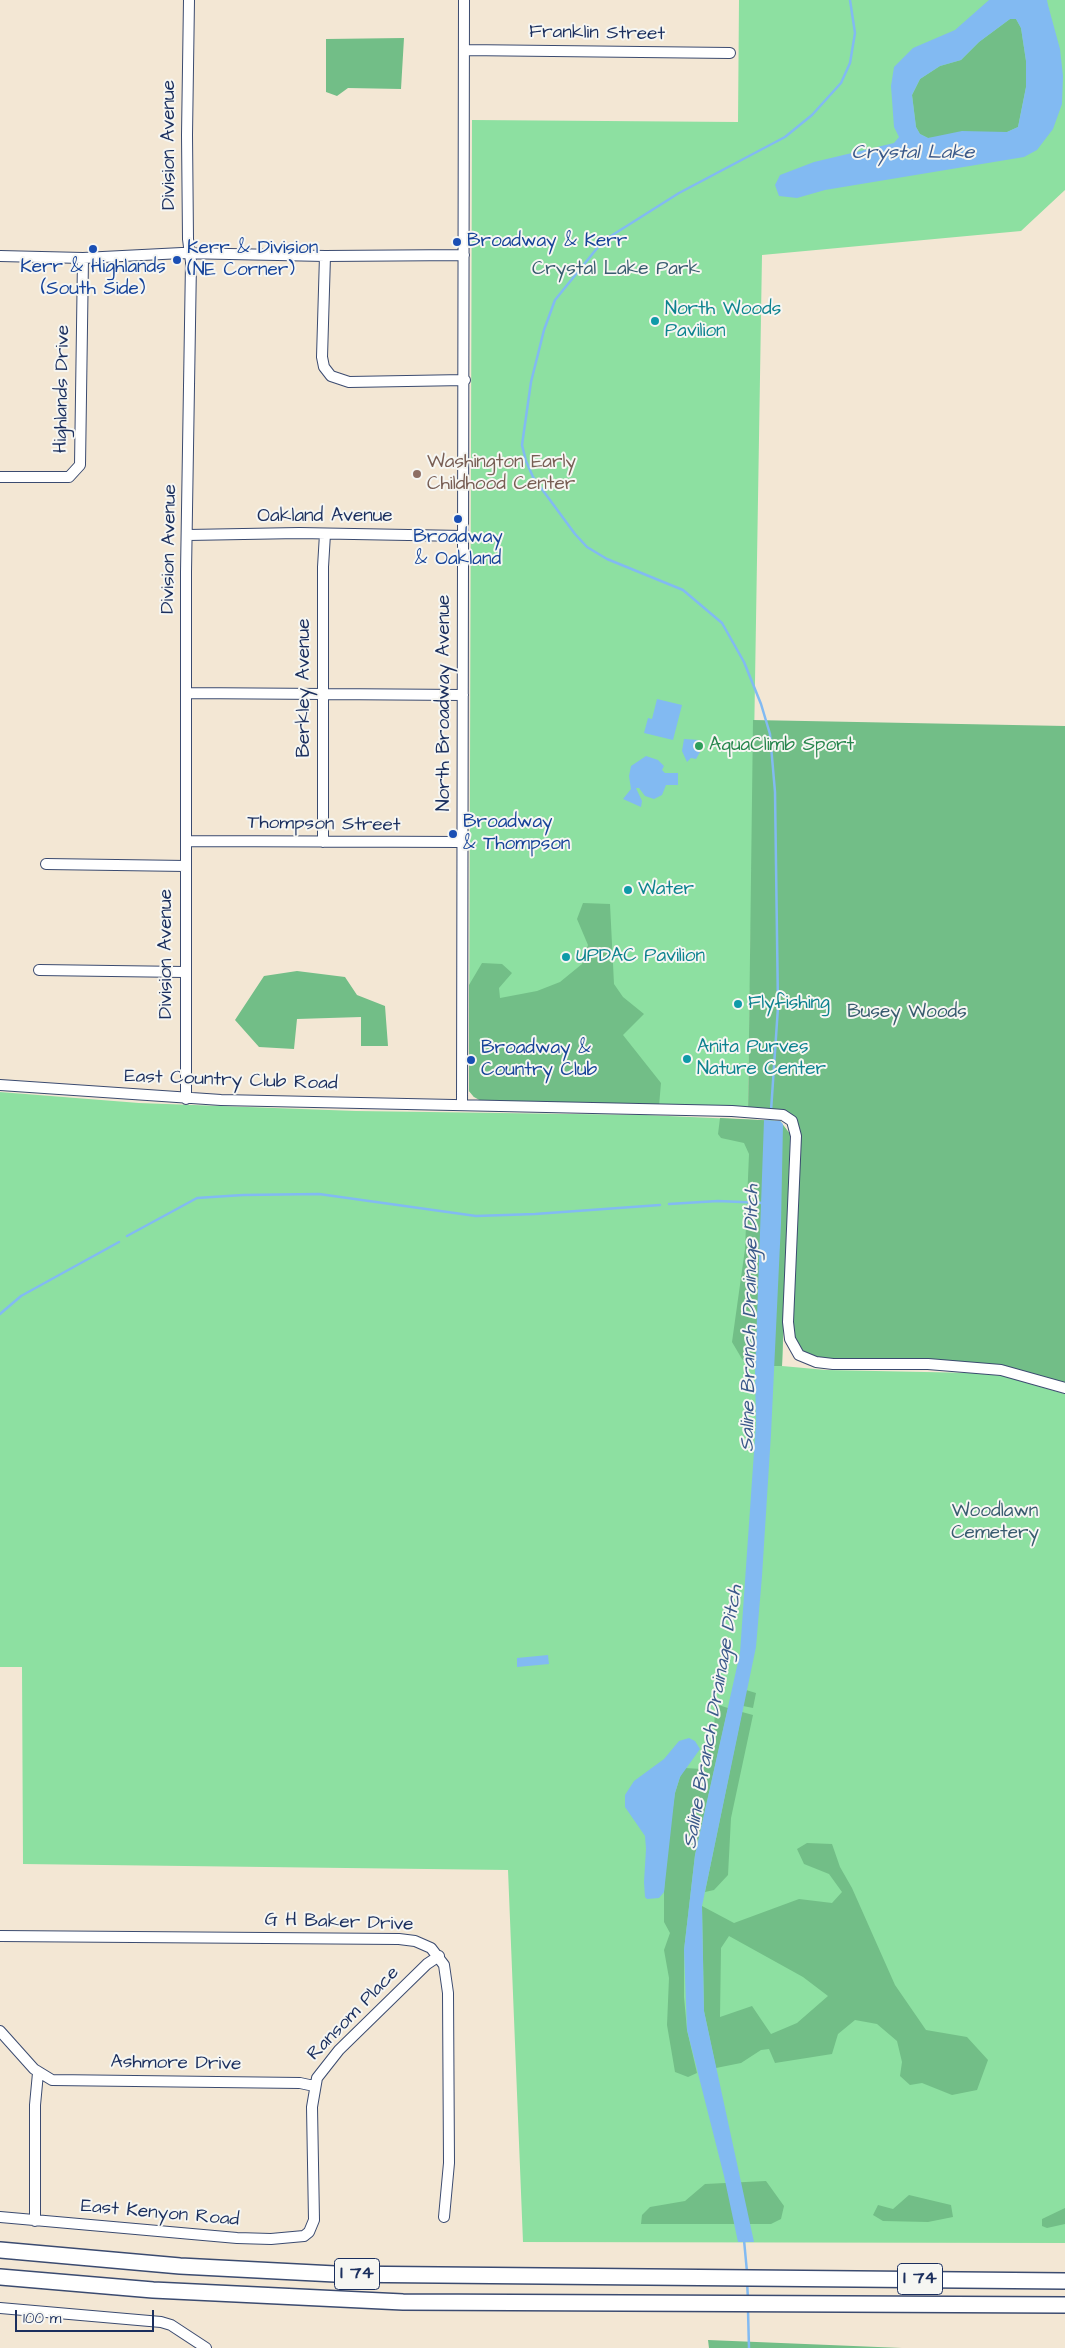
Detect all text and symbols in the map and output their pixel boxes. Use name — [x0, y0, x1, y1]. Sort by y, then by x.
street label: Franklin Street — [529, 21, 665, 47]
street label: Division Avenue — [159, 80, 181, 210]
water label: Crystal Lake — [852, 142, 974, 166]
place label: Broadway & Kerr — [467, 231, 627, 253]
marker: Broadway & Kerr — [451, 236, 463, 248]
place label: Kerr & Division (NE Corner) — [187, 238, 318, 282]
marker: Kerr & Highlands (South Side) — [87, 243, 99, 255]
marker: Kerr & Division (NE Corner) — [171, 254, 183, 266]
place label: Kerr & Highlands (South Side) — [20, 257, 166, 301]
park label: Crystal Lake Park — [532, 259, 700, 281]
place label: North Woods Pavilion — [665, 299, 781, 343]
marker: North Woods Pavilion — [649, 315, 661, 327]
street label: Highlands Drive — [50, 325, 76, 453]
place label: Washington Early Childhood Center — [427, 452, 576, 496]
marker: Washington Early Childhood Center — [411, 468, 423, 480]
street label: Division Avenue — [157, 484, 183, 614]
street label: Oakland Avenue — [257, 506, 393, 528]
marker: Broadway & Oakland — [452, 513, 464, 525]
place label: Broadway & Oakland — [413, 527, 503, 571]
street label: North Broadway Avenue — [434, 595, 456, 811]
street label: Berkley Avenue — [294, 619, 316, 757]
place label: AquaClimb Sport — [709, 735, 854, 757]
marker: AquaClimb Sport — [693, 740, 705, 752]
street label: Thompson Street — [247, 812, 401, 838]
place label: Broadway & Thompson — [463, 812, 570, 856]
marker: Broadway & Thompson — [447, 828, 459, 840]
place label: Water — [638, 879, 694, 901]
marker: Water — [622, 884, 634, 896]
street label: Division Avenue — [156, 889, 178, 1019]
place label: UPDAC Pavilion — [576, 946, 705, 968]
marker: UPDAC Pavilion — [560, 951, 572, 963]
place label: Flyfishing — [748, 993, 830, 1015]
marker: Flyfishing — [732, 998, 744, 1010]
park label: Busey Woods — [847, 1002, 967, 1024]
place label: Anita Purves Nature Center — [697, 1037, 826, 1081]
place label: Broadway & Country Club — [481, 1038, 597, 1082]
marker: Anita Purves Nature Center — [681, 1053, 693, 1065]
marker: Broadway & Country Club — [465, 1054, 477, 1066]
street label: East Country Club Road — [124, 1066, 338, 1096]
water label: Saline Branch Drainage Ditch — [737, 1184, 765, 1452]
park label: Woodlawn Cemetery — [951, 1501, 1039, 1545]
water label: Saline Branch Drainage Ditch — [679, 1583, 749, 1851]
street label: G H Baker Drive — [264, 1909, 414, 1937]
street label: Ransom Place — [303, 1962, 405, 2066]
street label: Ashmore Drive — [110, 2051, 242, 2077]
street label: East Kenyon Road — [80, 2196, 240, 2232]
road number: I 74 — [334, 2258, 380, 2290]
road number: I 74 — [898, 2264, 942, 2294]
scale bar — [18, 2300, 156, 2332]
text: 100 m — [23, 2308, 62, 2329]

